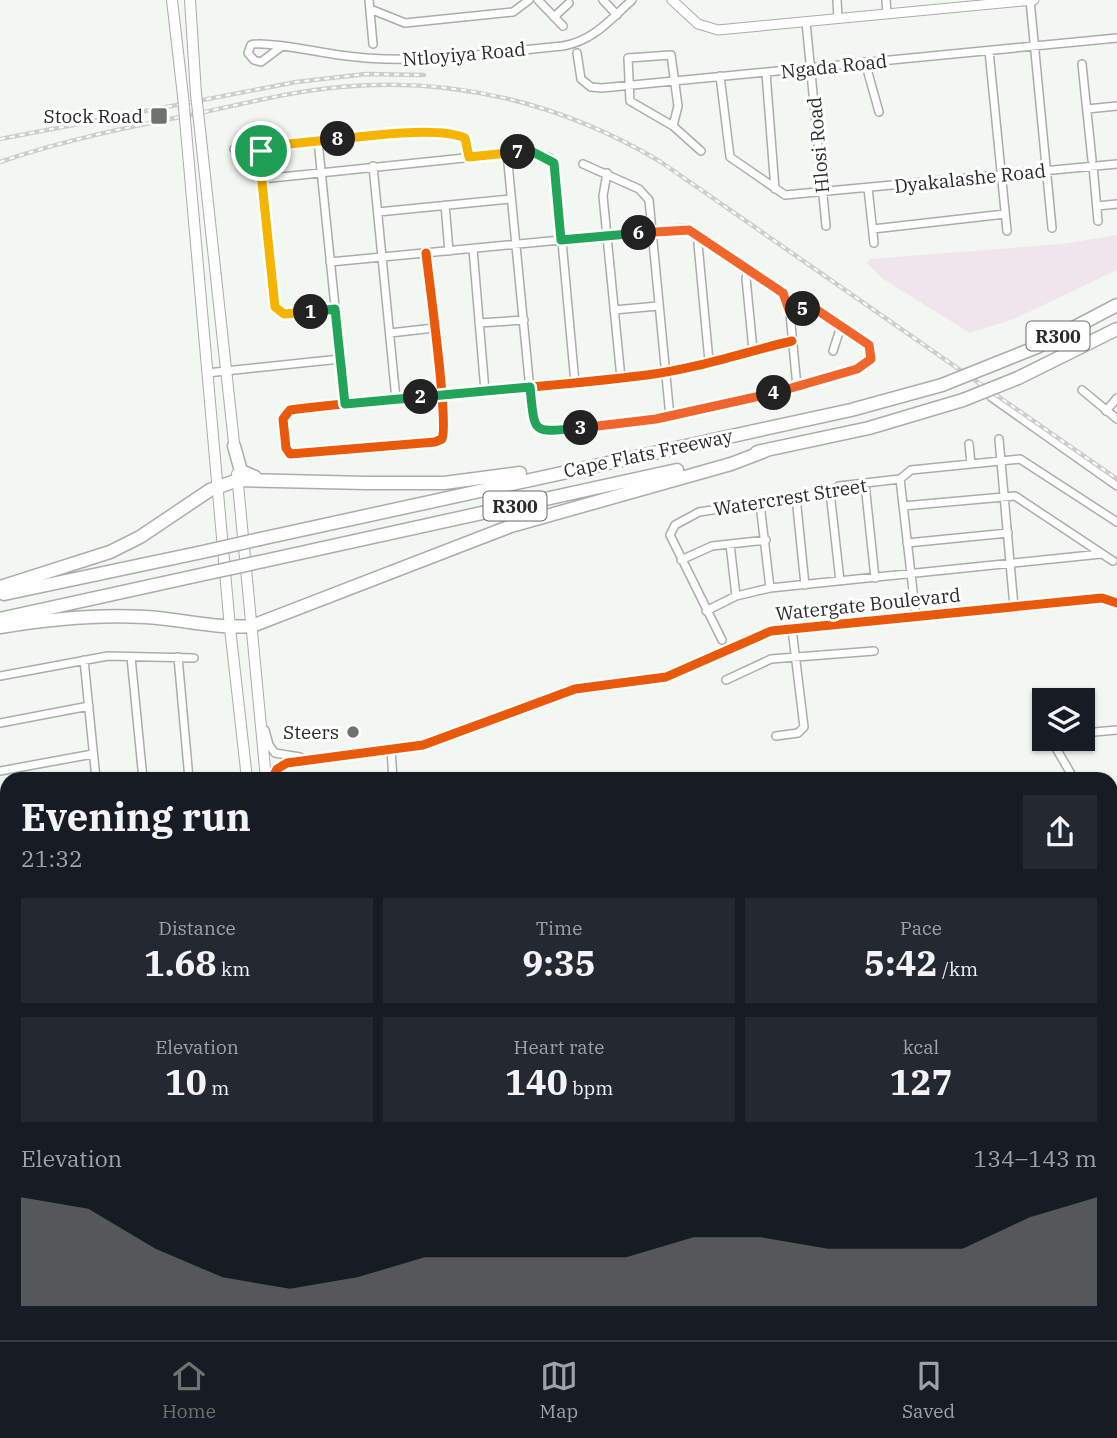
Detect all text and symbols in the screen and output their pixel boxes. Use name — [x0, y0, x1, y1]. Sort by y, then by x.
street label: Ntloyiya Road — [401, 37, 527, 71]
street label: Ngada Road — [780, 48, 888, 84]
street label: Hlosi Road — [802, 96, 834, 194]
place label: Stock Road — [44, 104, 143, 128]
marker: Stock Road — [149, 106, 169, 126]
pin — [231, 121, 291, 181]
pin: 8 — [320, 122, 356, 156]
text: 8 — [332, 126, 343, 150]
icon: arrive — [242, 132, 280, 170]
pin: 7 — [500, 134, 536, 170]
text: 7 — [512, 139, 523, 163]
street label: Dyakalashe Road — [893, 158, 1047, 198]
pin: 6 — [622, 216, 656, 250]
text: 6 — [633, 220, 644, 244]
pin: 5 — [786, 292, 820, 326]
pin: 1 — [294, 294, 328, 330]
text: 5 — [797, 296, 808, 320]
text: 1 — [305, 299, 316, 323]
road number: R300 — [1026, 322, 1090, 350]
pin: 4 — [756, 376, 792, 410]
pin: 2 — [404, 380, 438, 414]
text: 4 — [768, 380, 779, 404]
text: 2 — [415, 384, 426, 408]
pin: 3 — [564, 410, 598, 446]
text: 3 — [575, 415, 586, 439]
street label: Cape Flats Freeway — [561, 423, 736, 483]
street label: Watercrest Street — [712, 473, 869, 521]
road number: R300 — [484, 492, 546, 520]
street label: Watergate Boulevard — [774, 582, 962, 626]
map controls — [1032, 688, 1095, 751]
button: layers — [1032, 688, 1095, 751]
place label: Steers — [283, 720, 339, 744]
marker: Steers — [345, 724, 361, 740]
text: Evening run — [21, 792, 251, 841]
button: share — [1023, 795, 1097, 869]
text: 21:32 — [21, 843, 83, 873]
text: Distance — [158, 916, 236, 940]
text: Time — [536, 916, 582, 940]
text: Pace — [900, 916, 942, 940]
text: 1.68 — [144, 940, 217, 986]
text: 9:35 — [522, 940, 596, 986]
text: 5:42 — [864, 940, 938, 986]
text: km — [217, 957, 250, 981]
text: /km — [938, 957, 978, 981]
text: Elevation — [155, 1035, 239, 1059]
text: Heart rate — [514, 1035, 604, 1059]
text: kcal — [903, 1035, 939, 1059]
text: 10 — [165, 1059, 207, 1105]
text: 140 — [505, 1059, 568, 1105]
text: 127 — [889, 1059, 953, 1105]
text: m — [207, 1076, 229, 1100]
text: bpm — [568, 1076, 613, 1100]
text: Elevation — [21, 1143, 122, 1173]
text: 134–143 m — [973, 1143, 1097, 1173]
tab: Home — [162, 1357, 216, 1423]
tab: Map — [540, 1357, 578, 1423]
tab: Saved — [902, 1357, 955, 1423]

